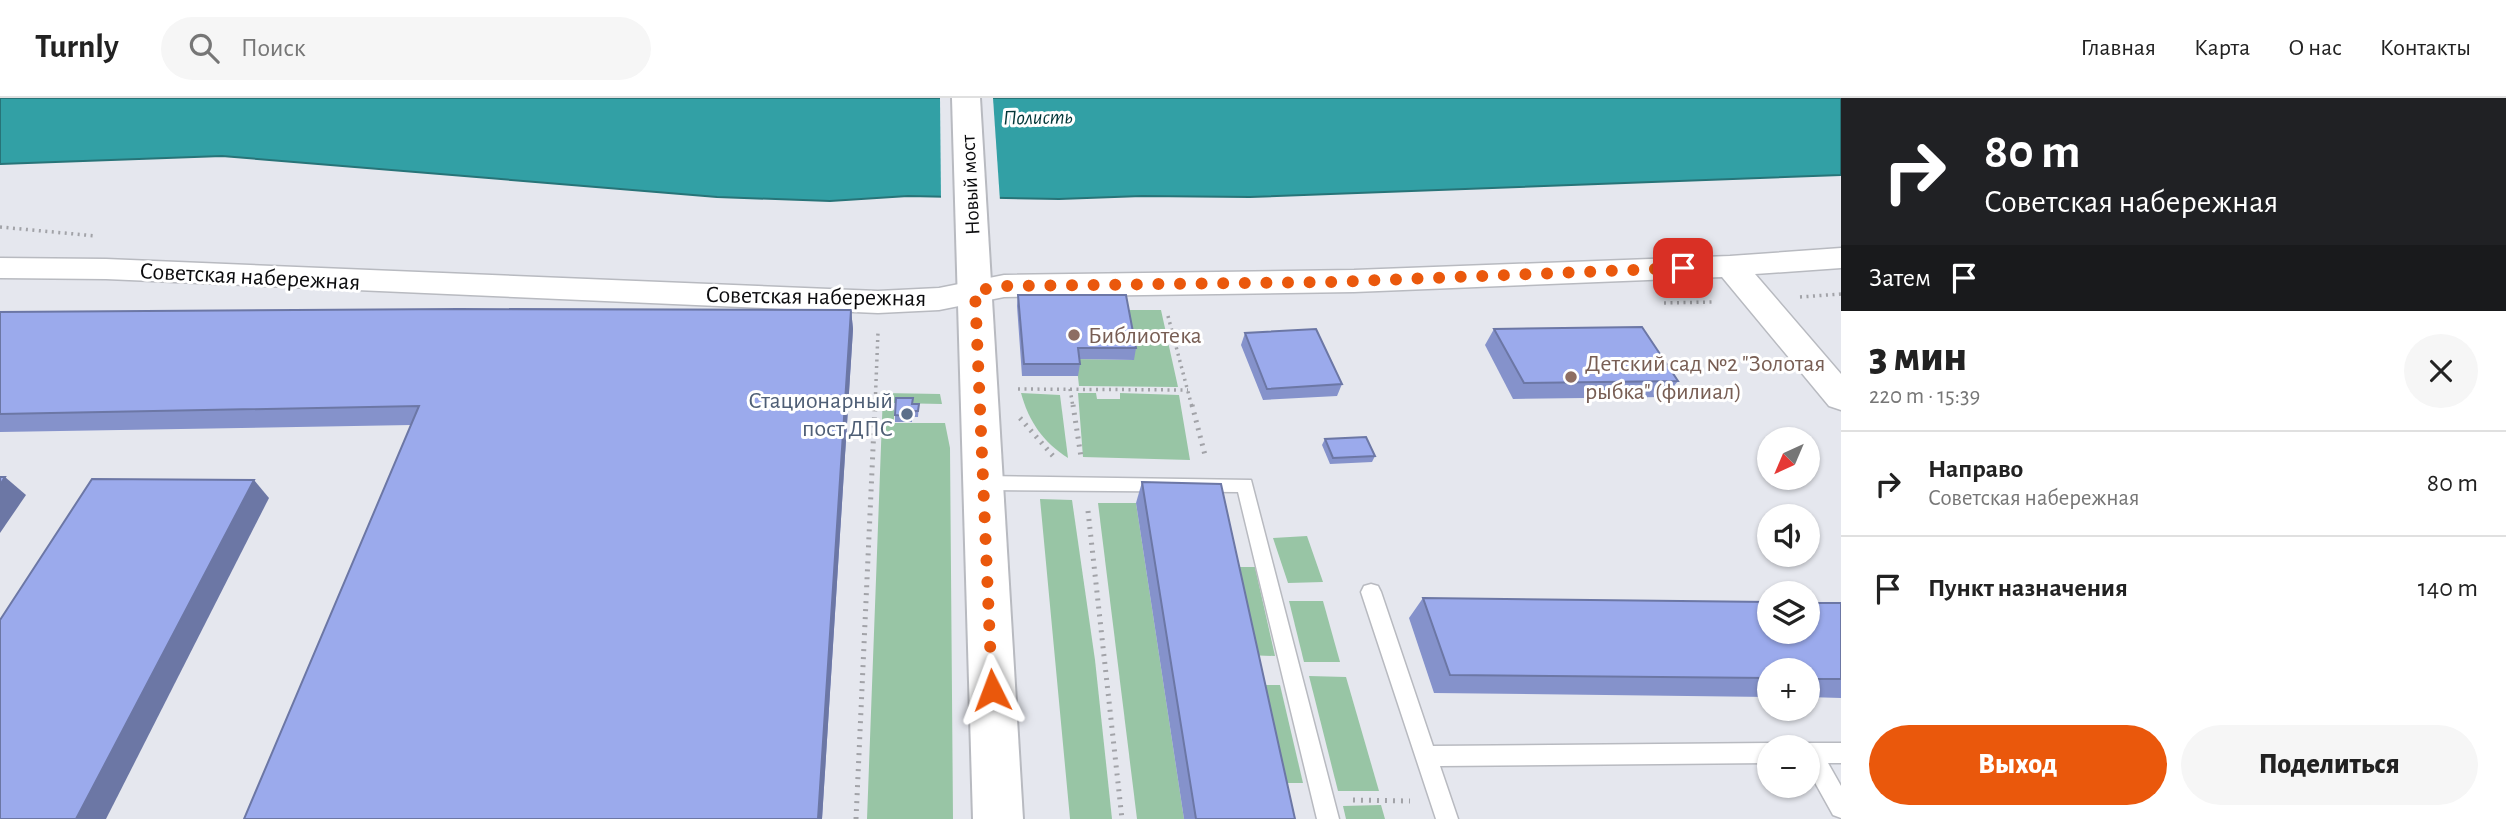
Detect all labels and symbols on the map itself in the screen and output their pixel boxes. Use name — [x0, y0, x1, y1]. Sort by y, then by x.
water label: Полисть — [1003, 106, 1073, 129]
street label: Новый мост — [957, 134, 984, 236]
pin — [1653, 238, 1713, 298]
street label: Советская набережная — [139, 259, 361, 295]
street label: Советская набережная — [705, 283, 927, 311]
place label: Библиотека — [1088, 324, 1202, 348]
marker: Библиотека — [1066, 327, 1082, 343]
place label: Детский сад №2 "Золотая рыбка" (филиал) — [1585, 352, 1826, 404]
marker: Детский сад №2 "Золотая рыбка" (филиал) — [1563, 369, 1579, 385]
place label: Стационарный пост ДПС — [748, 389, 893, 441]
marker: Стационарный пост ДПС — [899, 406, 915, 422]
north arrow — [1757, 427, 1820, 490]
position arrow — [955, 653, 1029, 727]

